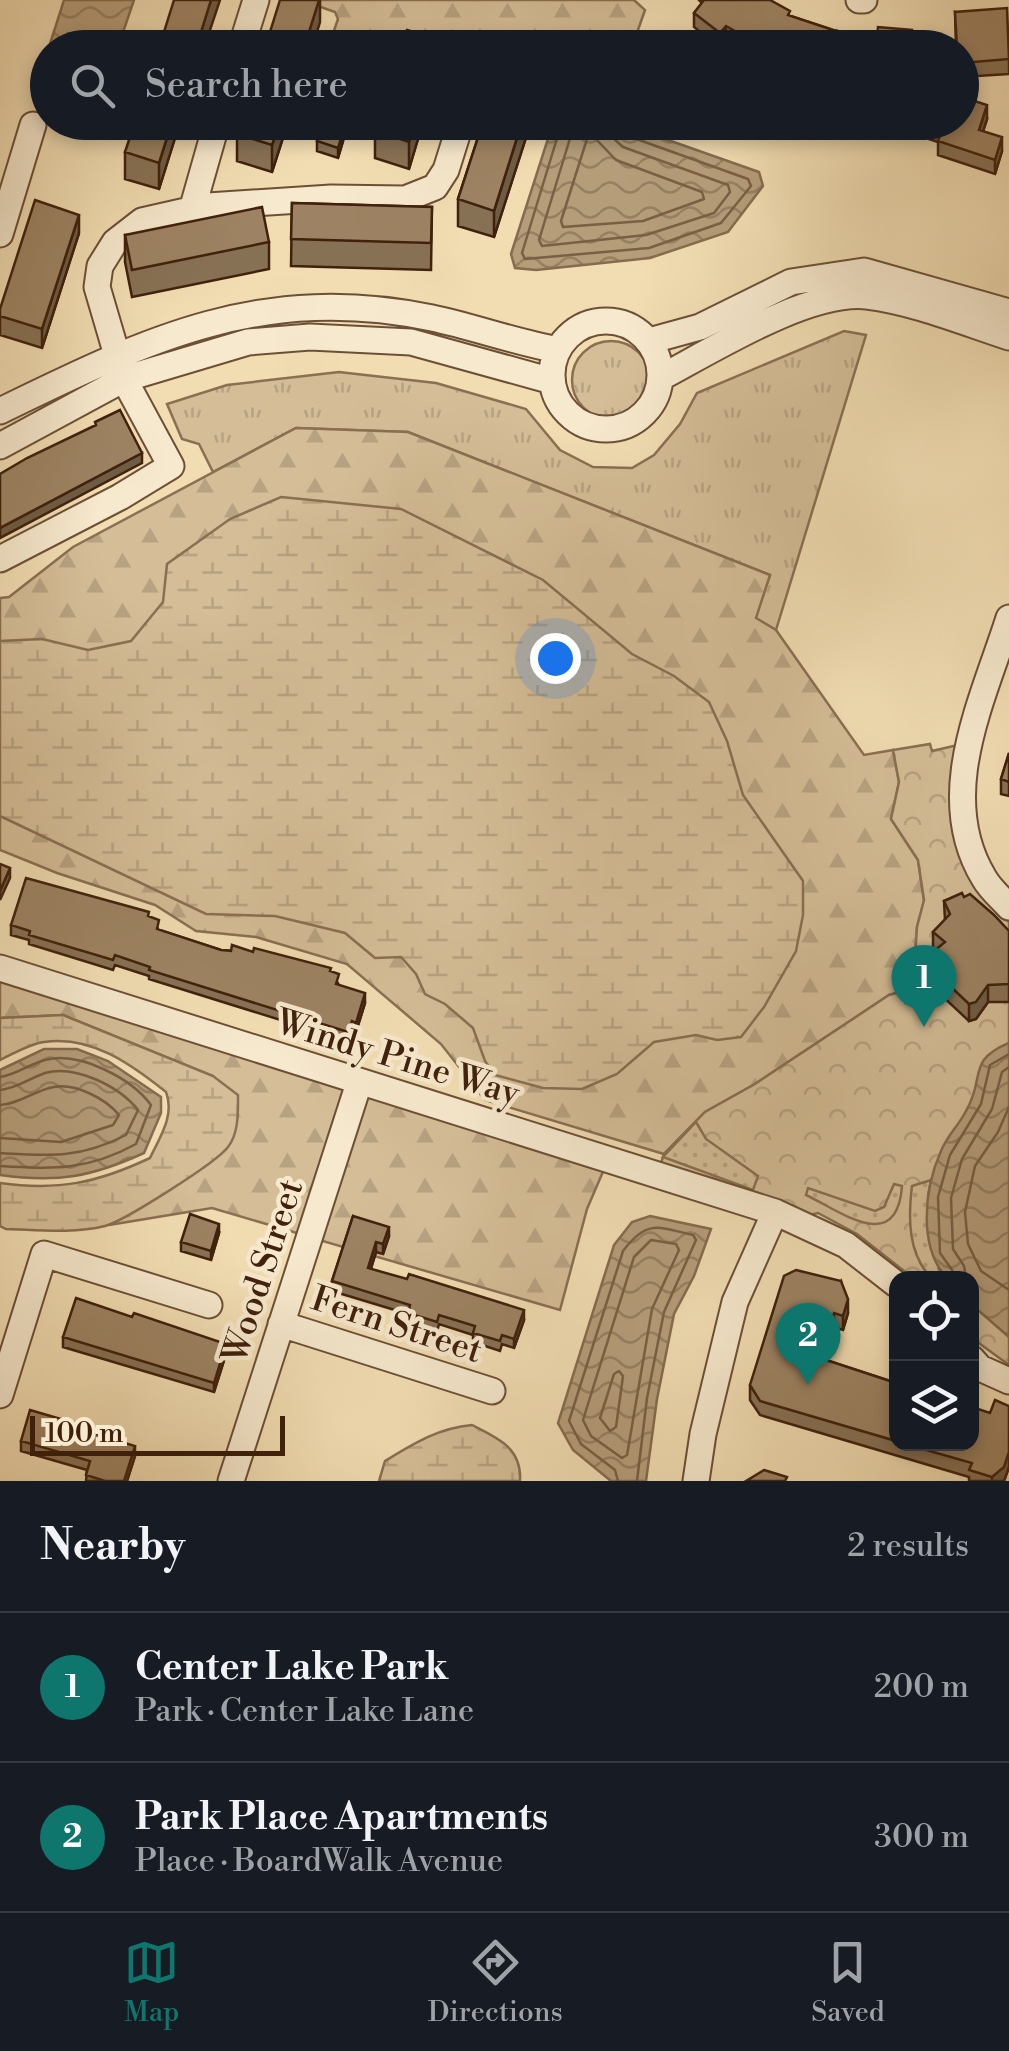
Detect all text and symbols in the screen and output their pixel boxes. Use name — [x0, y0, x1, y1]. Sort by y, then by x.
search box — [30, 30, 979, 140]
icon: search — [65, 58, 120, 113]
text: Search here — [145, 62, 348, 109]
your location — [530, 633, 581, 684]
pin: 1 — [892, 944, 956, 1027]
street label: Windy Pine Way — [270, 1001, 526, 1116]
street label: Wood Street — [213, 1174, 313, 1370]
map controls — [889, 1271, 979, 1451]
button: locate — [889, 1271, 979, 1361]
street label: Fern Street — [306, 1278, 487, 1373]
pin: 2 — [776, 1302, 840, 1385]
button: layers — [889, 1361, 979, 1451]
scale bar — [30, 1411, 285, 1456]
text: 100 m — [45, 1416, 124, 1451]
text: Nearby — [40, 1520, 185, 1573]
text: 2 results — [847, 1526, 969, 1566]
text: Center Lake Park — [135, 1644, 448, 1691]
text: 1 — [65, 1667, 80, 1707]
text: 200 m — [874, 1667, 969, 1707]
text: Park · Center Lake Lane — [135, 1691, 474, 1731]
text: Park Place Apartments — [135, 1794, 548, 1841]
text: 2 — [62, 1817, 83, 1857]
text: 300 m — [874, 1817, 969, 1857]
text: Place · BoardWalk Avenue — [135, 1841, 503, 1881]
tab: Map — [124, 1935, 179, 2030]
tab: Directions — [428, 1935, 563, 2030]
tab: Saved — [811, 1935, 885, 2030]

